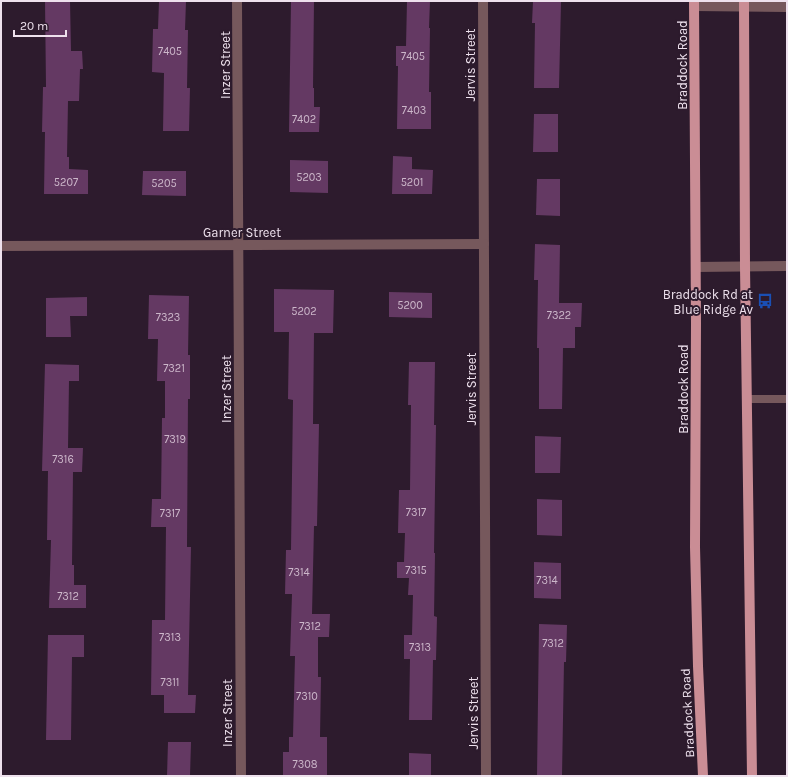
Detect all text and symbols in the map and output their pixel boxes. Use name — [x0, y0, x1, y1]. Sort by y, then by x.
scale bar — [14, 12, 66, 38]
text: 20 m — [20, 19, 48, 33]
street label: Braddock Road — [675, 20, 690, 110]
street label: Jervis Street — [463, 29, 478, 101]
street label: Inzer Street — [218, 31, 233, 99]
house number: 7405 — [158, 45, 182, 58]
house number: 7405 — [401, 50, 425, 63]
house number: 7403 — [402, 104, 426, 117]
house number: 7402 — [292, 113, 316, 126]
house number: 5203 — [296, 171, 322, 184]
house number: 5207 — [54, 176, 78, 189]
house number: 5201 — [401, 176, 423, 189]
house number: 5205 — [151, 177, 177, 190]
street label: Garner Street — [203, 225, 281, 240]
place label: Braddock Rd at Blue Ridge Av — [663, 287, 753, 317]
bus stop icon: Braddock Rd at Blue Ridge Av — [756, 292, 774, 310]
house number: 5200 — [397, 299, 423, 312]
house number: 5202 — [291, 305, 317, 318]
house number: 7322 — [547, 309, 571, 322]
house number: 7323 — [156, 311, 180, 324]
street label: Braddock Road — [676, 344, 691, 434]
street label: Jervis Street — [464, 353, 479, 425]
street label: Inzer Street — [219, 355, 234, 423]
house number: 7321 — [163, 362, 185, 375]
house number: 7319 — [164, 433, 186, 446]
house number: 7316 — [52, 453, 74, 466]
house number: 7317 — [406, 506, 426, 519]
house number: 7317 — [160, 507, 180, 520]
house number: 7315 — [405, 564, 427, 577]
house number: 7314 — [288, 566, 310, 579]
house number: 7314 — [536, 574, 558, 587]
house number: 7312 — [57, 590, 79, 603]
house number: 7312 — [299, 620, 321, 633]
house number: 7313 — [159, 631, 181, 644]
house number: 7312 — [542, 637, 564, 650]
house number: 7313 — [409, 641, 431, 654]
street label: Braddock Road — [678, 668, 697, 758]
house number: 7311 — [161, 676, 179, 689]
street label: Jervis Street — [466, 677, 481, 749]
street label: Inzer Street — [220, 679, 235, 747]
house number: 7310 — [296, 690, 318, 703]
house number: 7308 — [293, 758, 318, 771]

